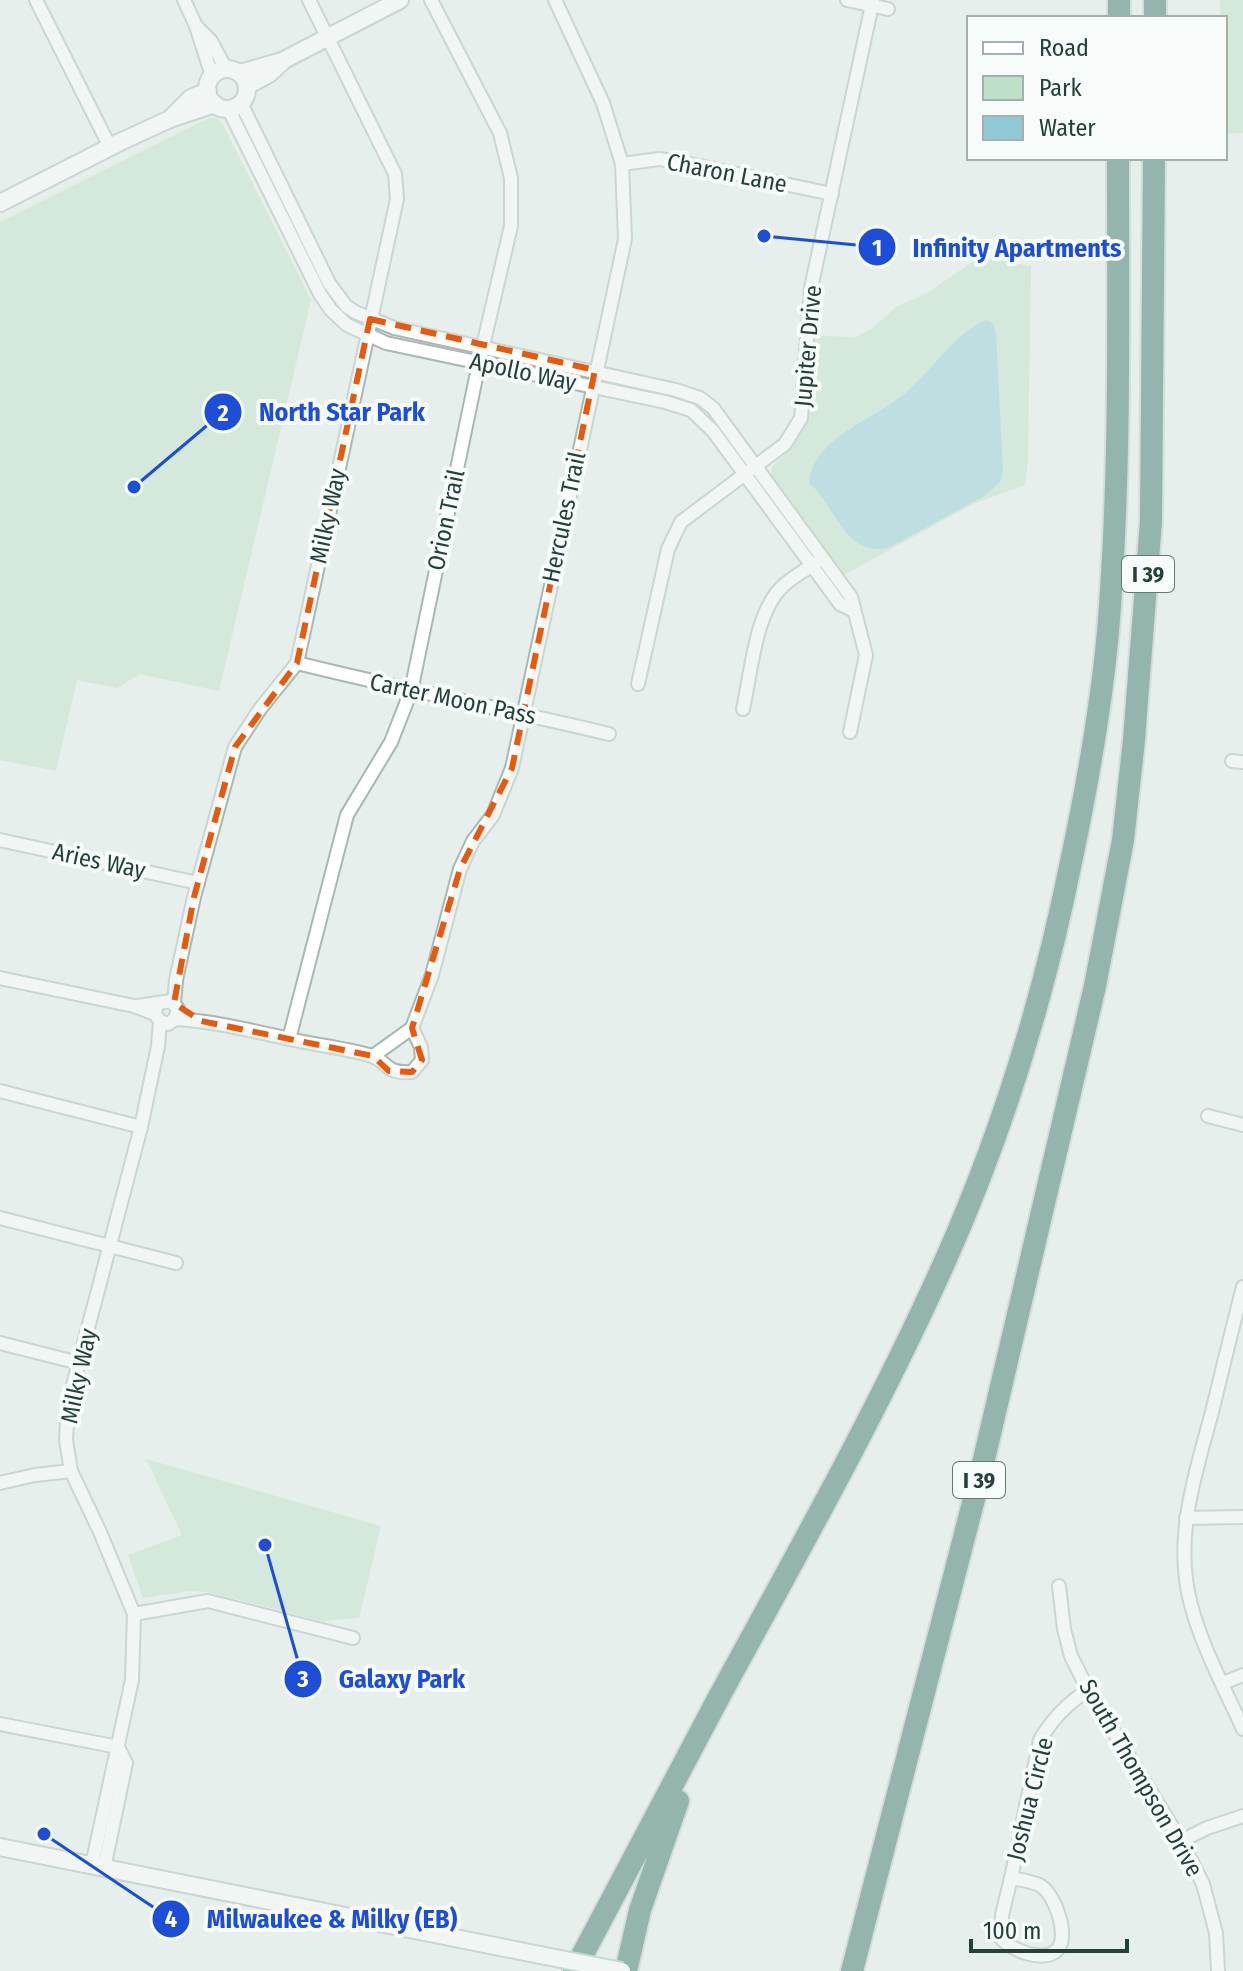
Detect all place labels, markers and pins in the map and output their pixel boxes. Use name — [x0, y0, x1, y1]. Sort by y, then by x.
callout: Infinity Apartments — [857, 222, 1138, 272]
callout: North Star Park — [203, 387, 441, 437]
callout: Galaxy Park — [283, 1654, 481, 1704]
callout: Milwaukee & Milky (EB) — [151, 1894, 474, 1944]

